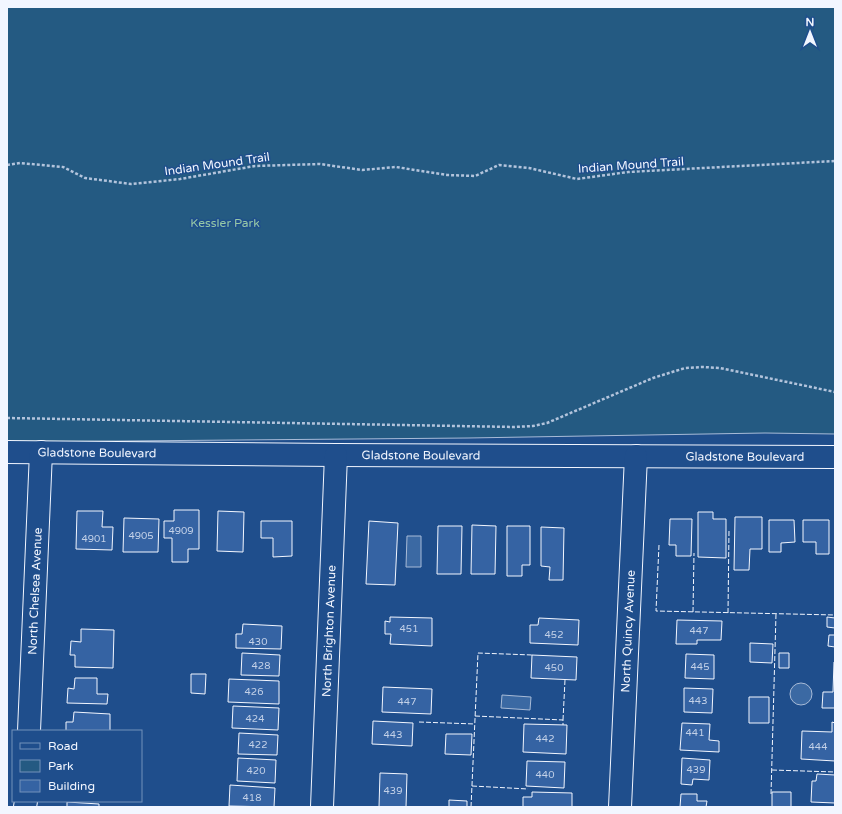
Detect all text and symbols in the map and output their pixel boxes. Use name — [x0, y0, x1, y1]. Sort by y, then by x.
north arrow — [790, 12, 830, 52]
text: N — [806, 16, 814, 29]
street label: Indian Mound Trail — [163, 150, 271, 178]
street label: Indian Mound Trail — [578, 154, 685, 176]
park label: Kessler Park — [190, 216, 260, 230]
street label: Gladstone Boulevard — [38, 445, 156, 460]
street label: Gladstone Boulevard — [362, 448, 480, 463]
street label: Gladstone Boulevard — [686, 449, 804, 464]
house number: 4909 — [168, 525, 194, 537]
street label: North Chelsea Avenue — [25, 527, 45, 655]
house number: 4905 — [128, 530, 154, 542]
house number: 4901 — [81, 533, 107, 545]
street label: North Brighton Avenue — [319, 565, 339, 697]
street label: North Quincy Avenue — [618, 569, 638, 693]
house number: 451 — [400, 623, 418, 635]
house number: 447 — [690, 625, 708, 637]
house number: 452 — [545, 629, 563, 641]
house number: 430 — [249, 636, 267, 648]
house number: 428 — [252, 660, 270, 672]
house number: 445 — [691, 661, 709, 673]
house number: 450 — [545, 662, 563, 674]
house number: 426 — [245, 686, 263, 698]
house number: 443 — [689, 695, 707, 707]
house number: 447 — [398, 696, 416, 708]
house number: 424 — [246, 713, 264, 725]
house number: 441 — [686, 727, 704, 739]
house number: 443 — [384, 729, 402, 741]
legend — [12, 730, 142, 802]
house number: 442 — [536, 733, 554, 745]
text: Road — [48, 739, 78, 753]
house number: 422 — [249, 739, 267, 751]
house number: 444 — [809, 741, 827, 753]
text: Park — [48, 759, 74, 773]
house number: 439 — [687, 764, 705, 776]
house number: 420 — [247, 765, 265, 777]
house number: 440 — [536, 769, 554, 781]
text: Building — [48, 779, 95, 793]
house number: 439 — [384, 785, 402, 797]
house number: 418 — [243, 792, 261, 804]

